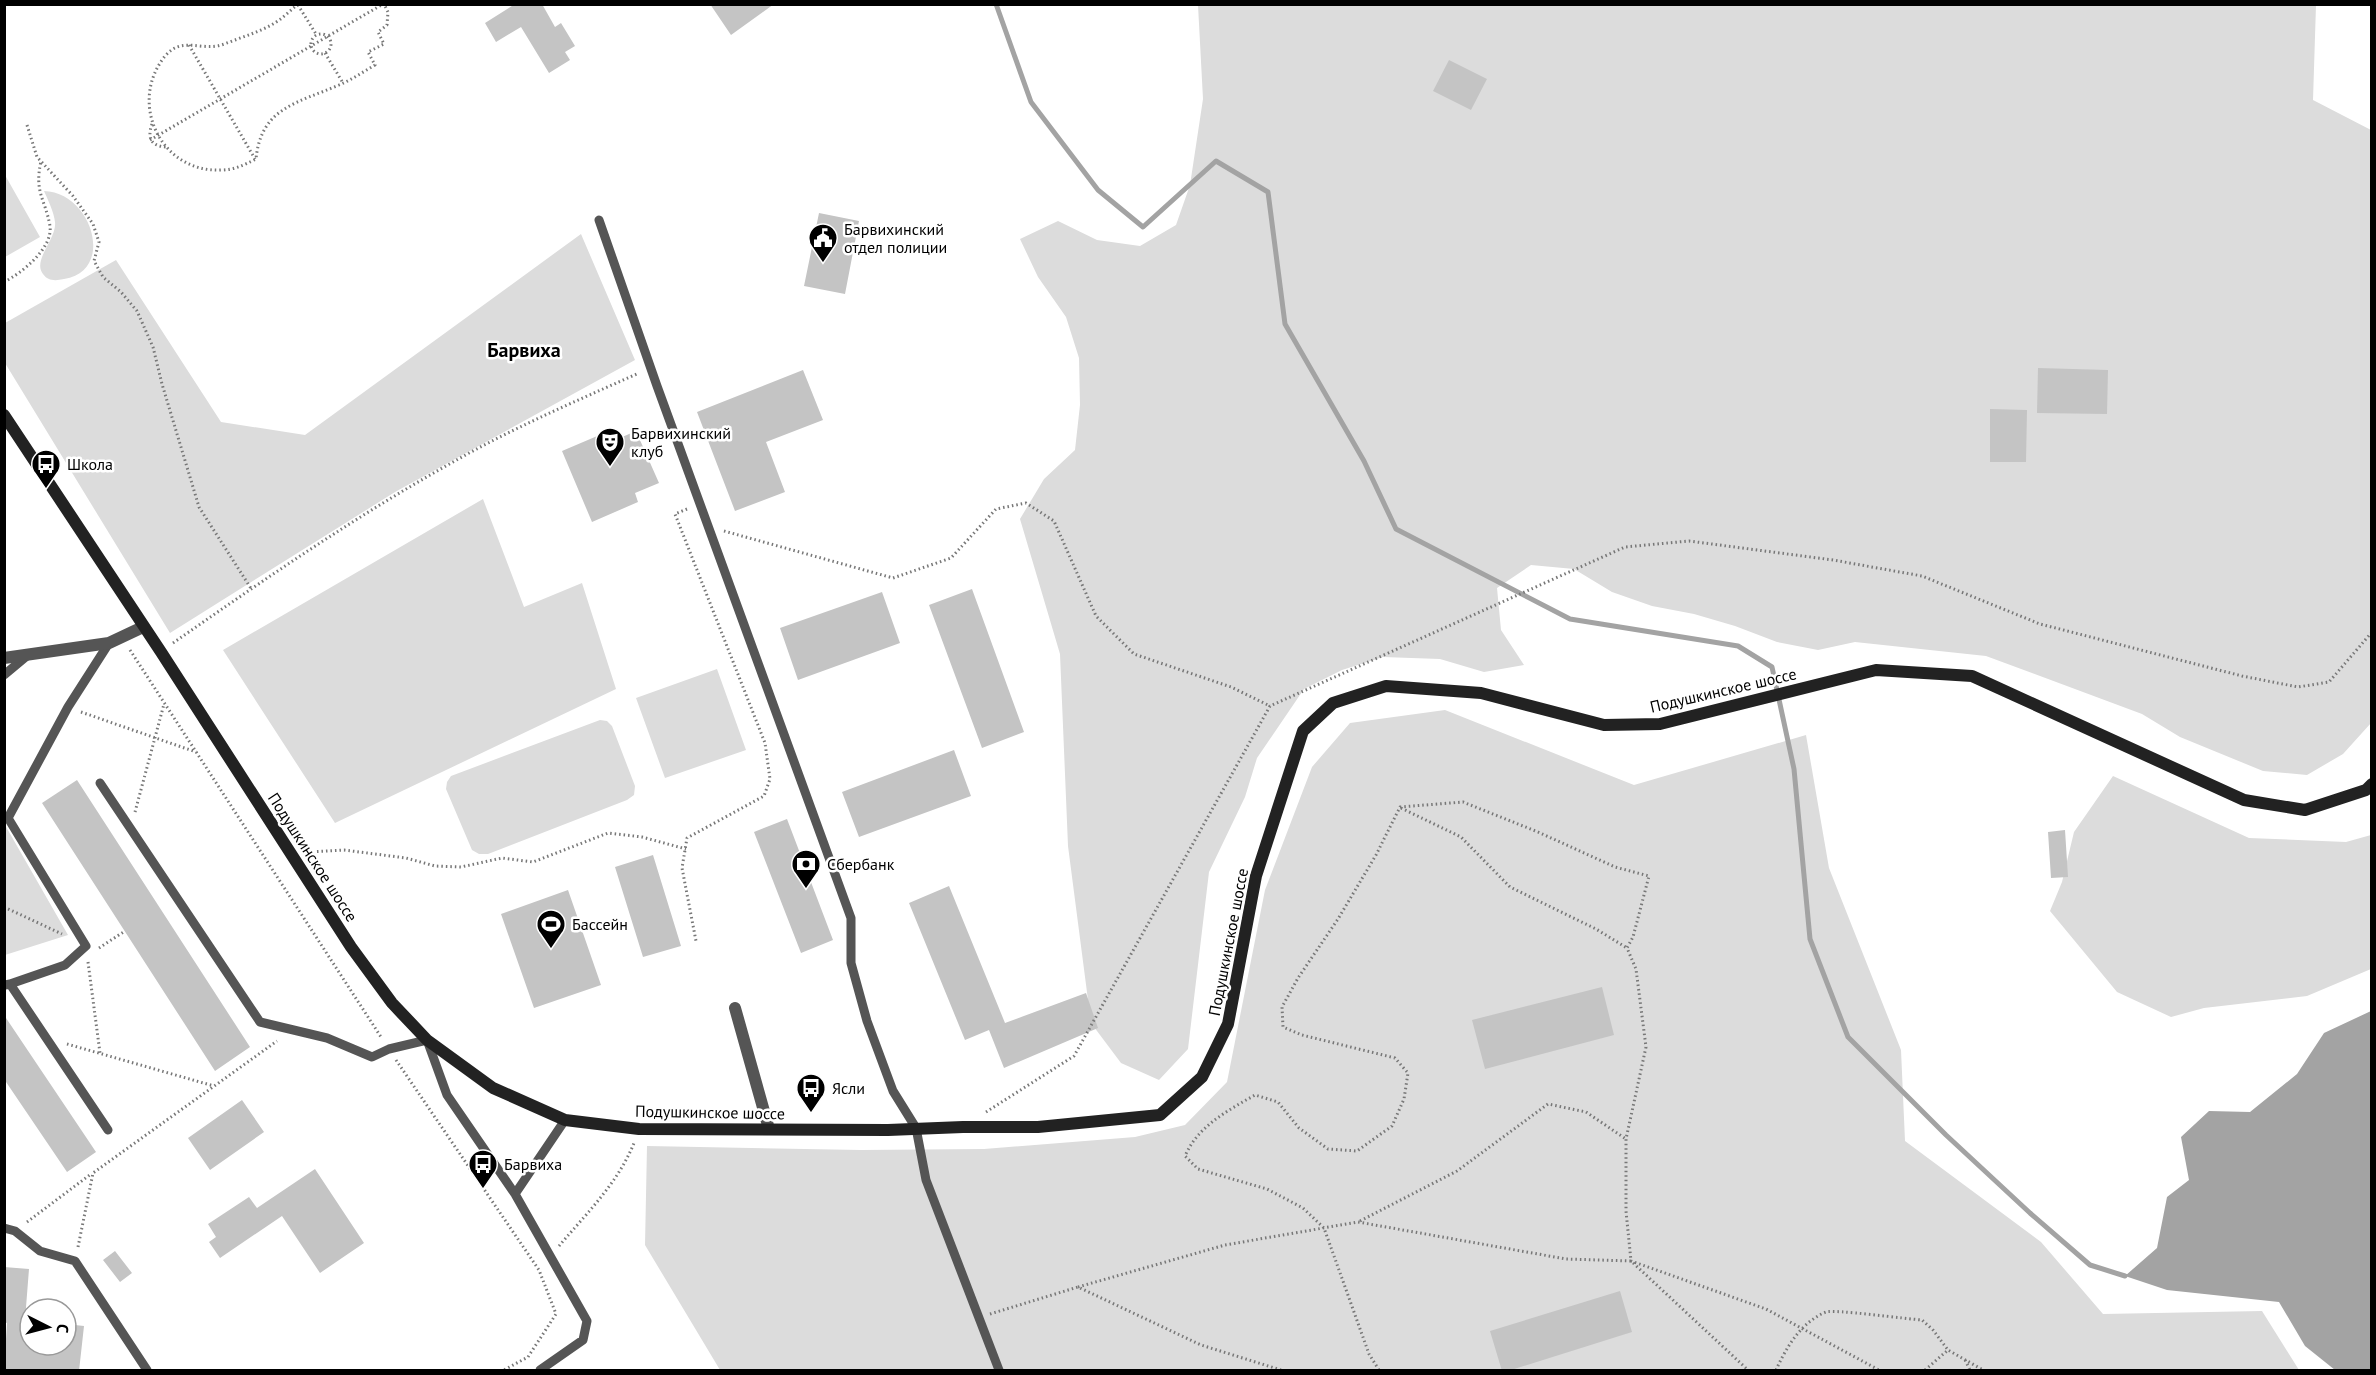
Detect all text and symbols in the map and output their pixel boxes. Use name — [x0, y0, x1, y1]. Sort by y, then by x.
place label: Барвихинский отдел полиции — [844, 219, 947, 257]
public building icon: Барвихинский отдел полиции — [807, 222, 839, 264]
district label: Барвиха — [487, 337, 561, 363]
place label: Барвихинский клуб — [631, 423, 731, 461]
theatre icon: Барвихинский клуб — [594, 426, 626, 468]
bus stop icon: Школа — [30, 448, 62, 490]
place label: Школа — [67, 454, 113, 474]
street label: Подушкинское шоссе — [1648, 663, 1798, 717]
street label: Подушкинское шоссе — [264, 789, 362, 925]
bank icon: Сбербанк — [790, 848, 822, 890]
place label: Сбербанк — [827, 854, 895, 874]
street label: Подушкинское шоссе — [1204, 867, 1252, 1017]
sports icon: Бассейн — [535, 908, 567, 950]
place label: Бассейн — [572, 914, 628, 934]
bus stop icon: Ясли — [795, 1072, 827, 1114]
place label: Ясли — [832, 1078, 865, 1098]
street label: Подушкинское шоссе — [635, 1101, 785, 1123]
bus stop icon: Барвиха — [467, 1148, 499, 1190]
place label: Барвиха — [504, 1154, 562, 1174]
north arrow — [18, 1297, 78, 1357]
text: С — [52, 1323, 73, 1334]

